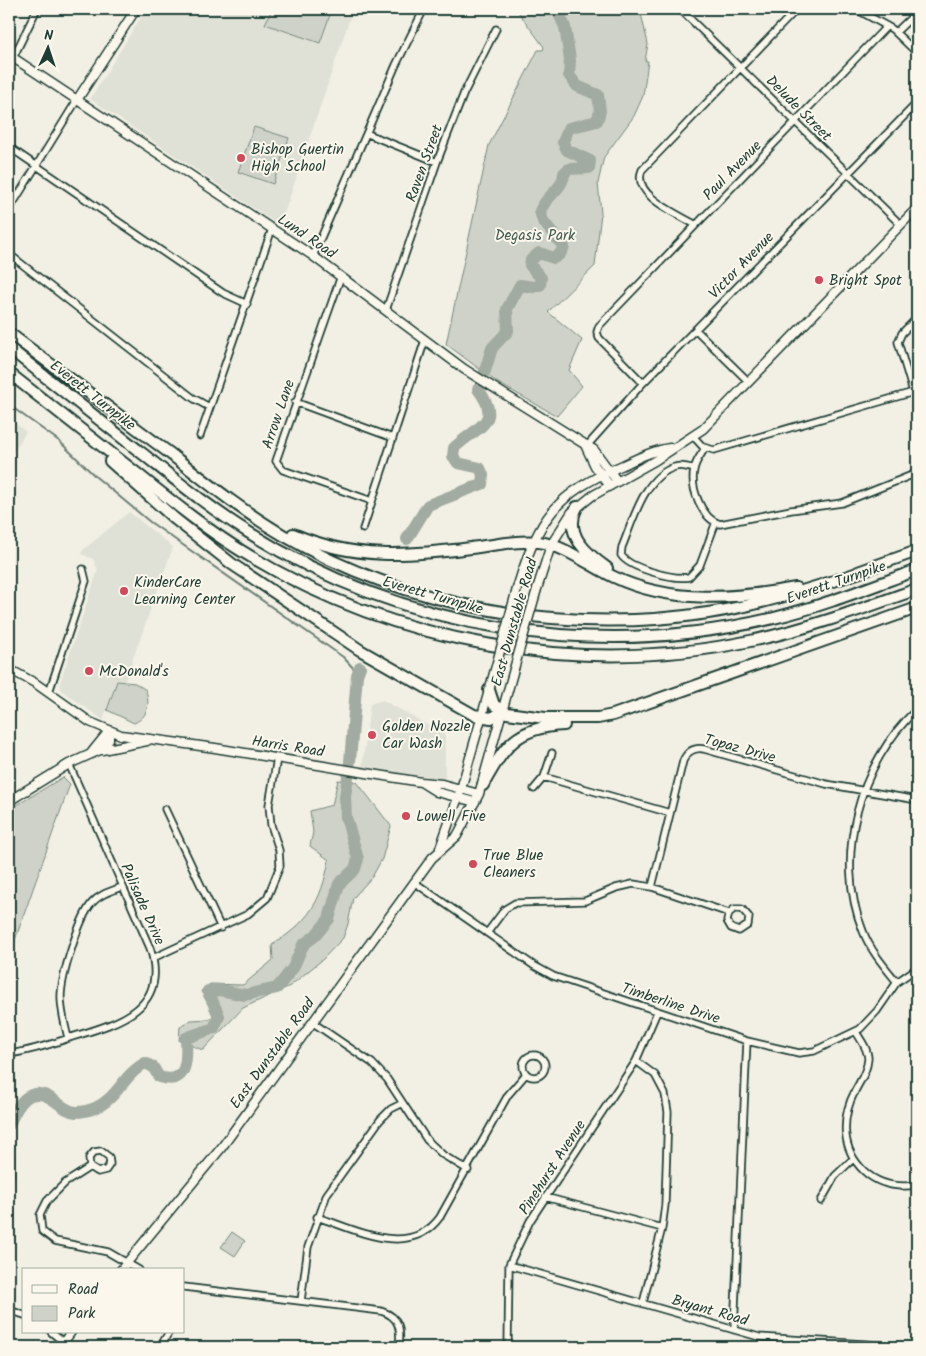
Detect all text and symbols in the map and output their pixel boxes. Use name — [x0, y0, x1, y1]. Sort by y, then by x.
north arrow — [22, 22, 72, 72]
text: N — [44, 25, 54, 47]
street label: Delude Street — [760, 70, 837, 148]
street label: Raven Street — [400, 121, 450, 205]
street label: Paul Avenue — [698, 135, 768, 206]
place label: Bishop Guertin High School — [251, 138, 344, 179]
marker: Bishop Guertin High School — [235, 152, 247, 164]
street label: Lund Road — [272, 208, 341, 266]
park label: Degasis Park — [495, 224, 576, 248]
street label: Victor Avenue — [703, 226, 780, 305]
place label: Bright Spot — [829, 269, 902, 293]
marker: Bright Spot — [813, 274, 825, 286]
street label: Everett Turnpike — [44, 354, 141, 437]
street label: Arrow Lane — [256, 376, 302, 452]
street label: East Dunstable Road — [485, 555, 545, 689]
street label: Everett Turnpike — [783, 555, 890, 611]
street label: Everett Turnpike — [379, 570, 486, 622]
place label: KinderCare Learning Center — [134, 571, 236, 612]
marker: KinderCare Learning Center — [118, 585, 130, 597]
place label: McDonald's — [99, 660, 169, 684]
marker: McDonald's — [83, 665, 95, 677]
place label: Golden Nozzle Car Wash — [382, 715, 471, 756]
street label: Topaz Drive — [701, 728, 778, 770]
street label: Harris Road — [250, 729, 326, 765]
marker: Golden Nozzle Car Wash — [366, 729, 378, 741]
place label: Lowell Five — [416, 805, 486, 829]
marker: Lowell Five — [400, 810, 412, 822]
place label: True Blue Cleaners — [483, 844, 543, 885]
marker: True Blue Cleaners — [467, 858, 479, 870]
street label: Palisade Drive — [113, 860, 171, 949]
street label: Timberline Drive — [618, 977, 723, 1031]
street label: East Dunstable Road — [224, 993, 322, 1114]
street label: Pinehurst Avenue — [513, 1115, 593, 1220]
legend — [22, 1268, 185, 1334]
text: Road — [68, 1278, 99, 1302]
street label: Bryant Road — [669, 1289, 751, 1333]
text: Park — [68, 1302, 96, 1326]

